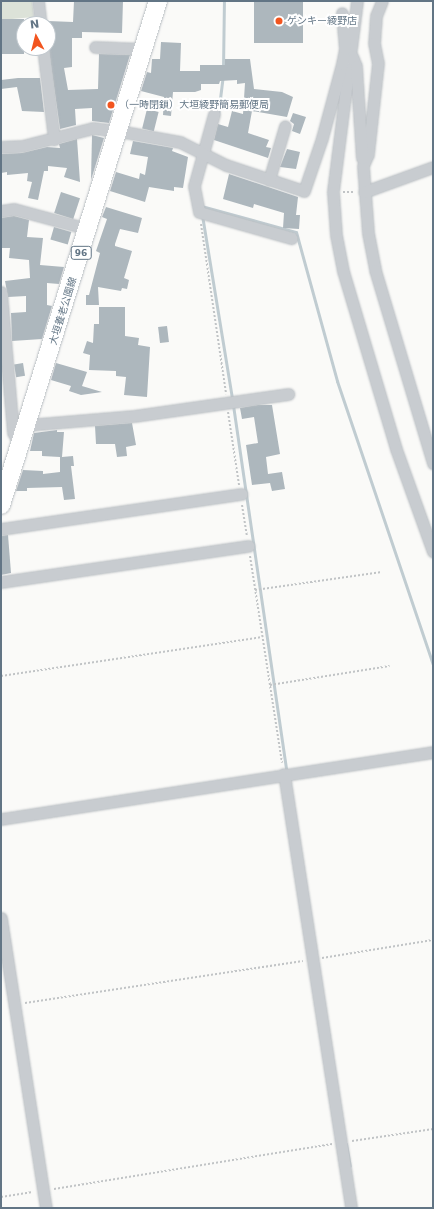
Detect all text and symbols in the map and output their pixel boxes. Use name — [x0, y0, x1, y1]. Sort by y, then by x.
place label: ゲンキー綾野店 — [287, 15, 357, 27]
north arrow — [16, 16, 56, 56]
marker: ゲンキー綾野店 — [274, 16, 284, 26]
text: N — [29, 18, 40, 32]
place label: （一時閉鎖）大垣綾野簡易郵便局 — [119, 99, 269, 111]
marker: （一時閉鎖）大垣綾野簡易郵便局 — [106, 100, 116, 110]
road number: 96 — [70, 246, 92, 260]
street label: 大垣養老公園線 — [47, 276, 79, 346]

